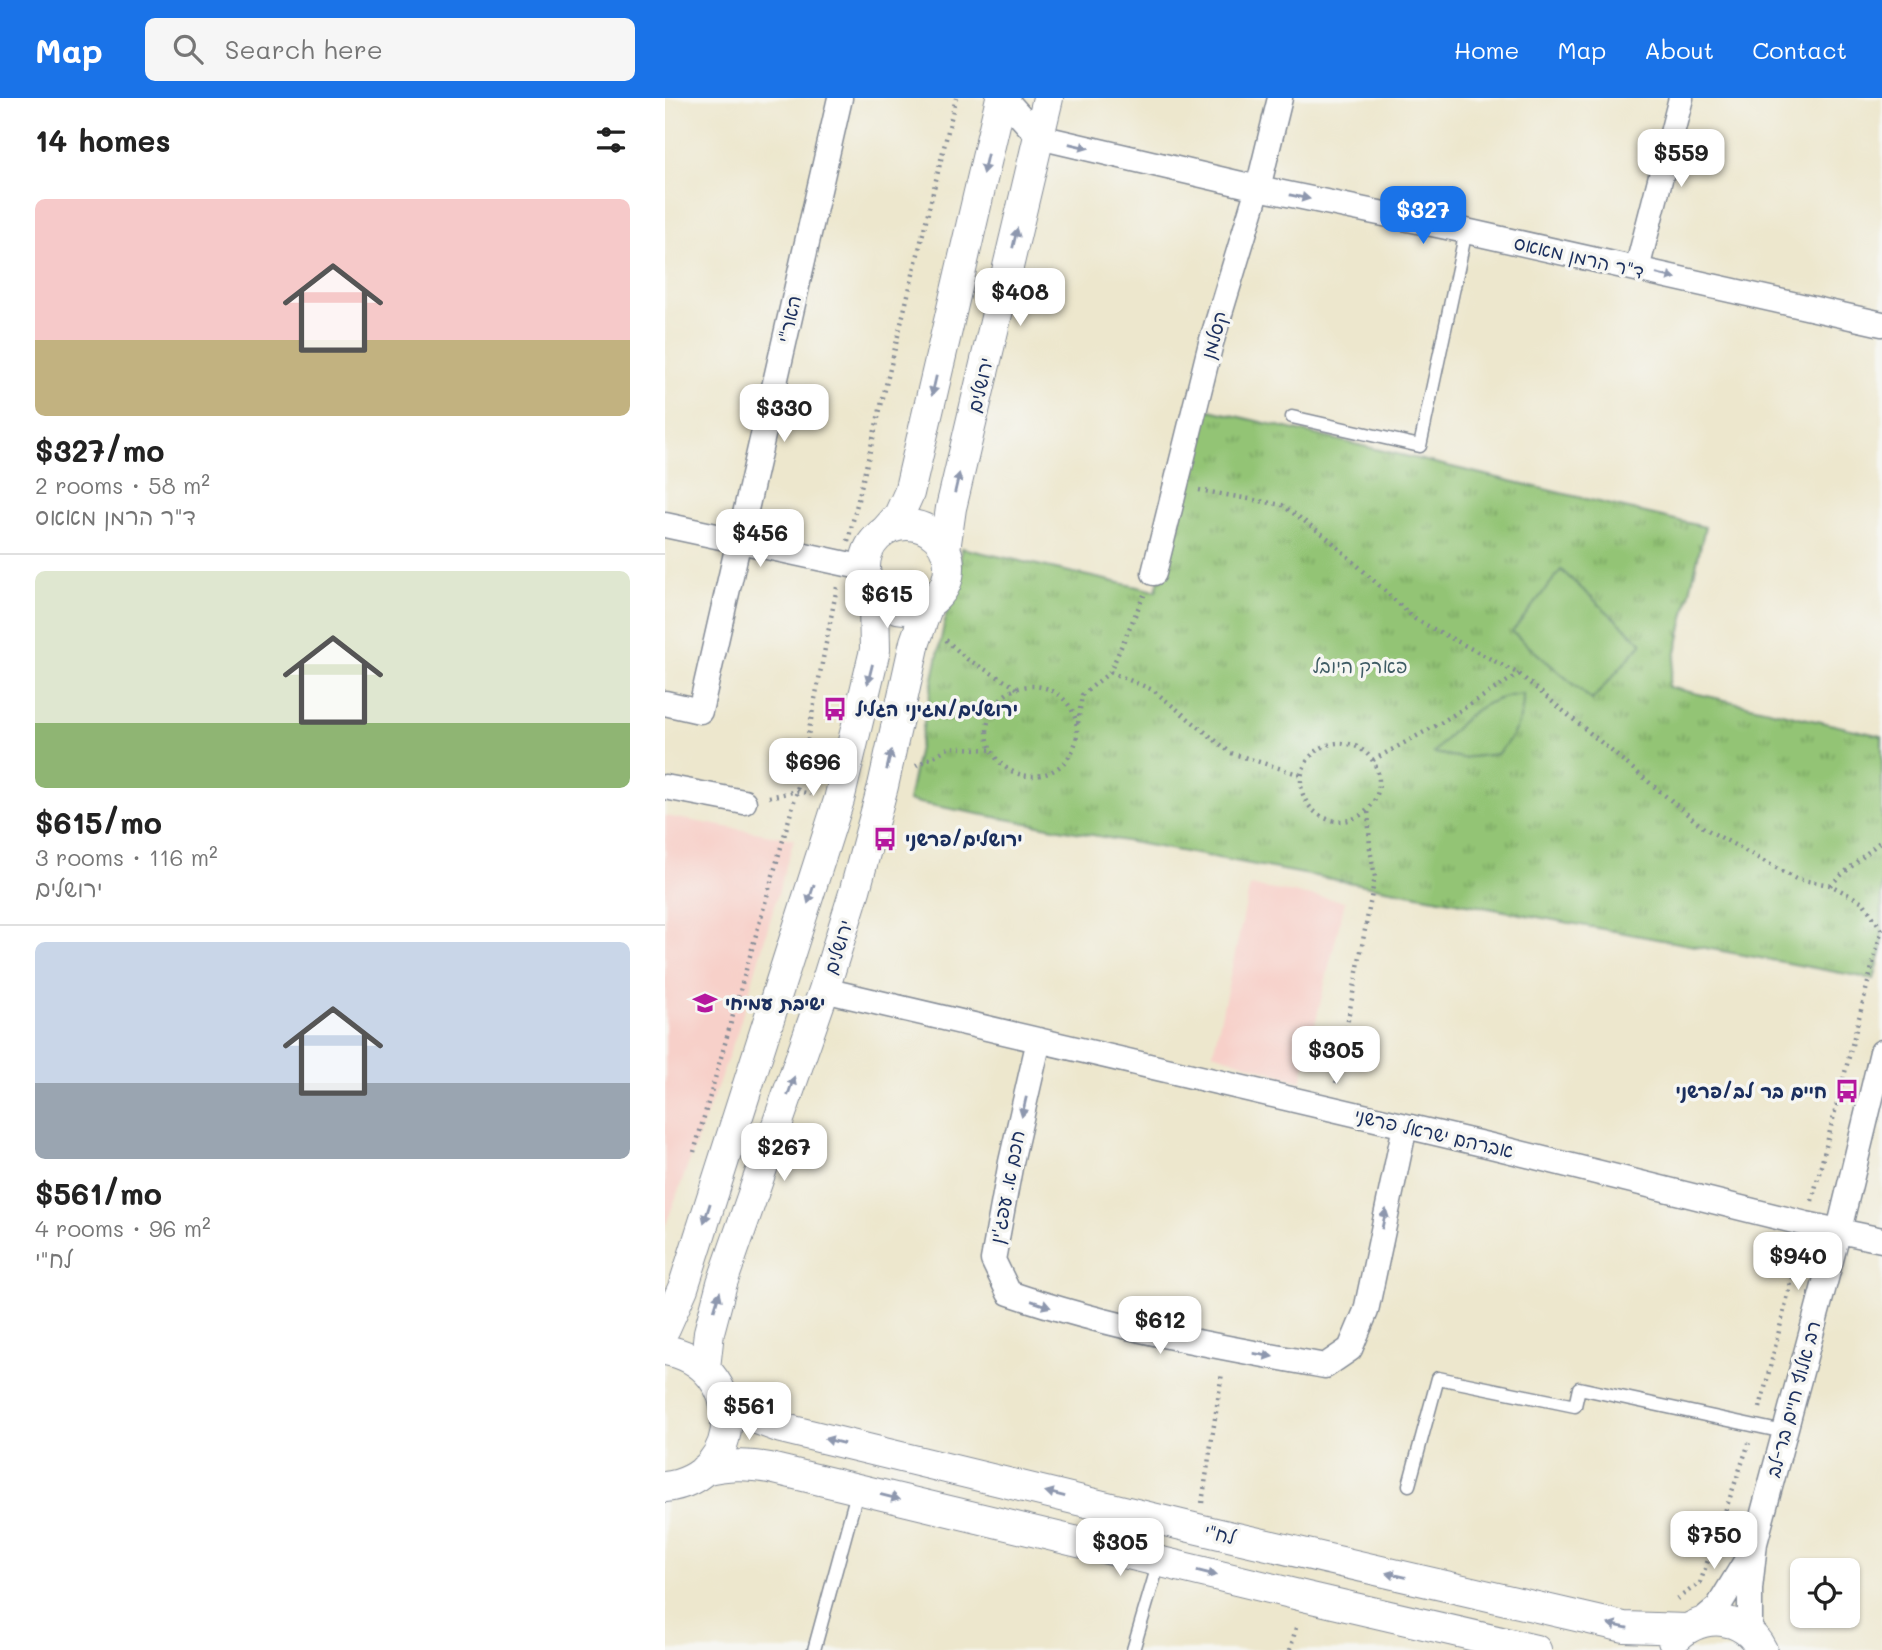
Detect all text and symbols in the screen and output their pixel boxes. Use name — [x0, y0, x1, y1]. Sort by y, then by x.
search box — [145, 18, 635, 81]
text: Map — [35, 28, 103, 71]
icon: search — [169, 30, 207, 68]
text: Search here — [225, 32, 383, 66]
text: Home — [1454, 34, 1519, 65]
text: Map — [1557, 34, 1606, 65]
text: About — [1644, 34, 1714, 65]
text: Contact — [1752, 34, 1847, 65]
text: 14 homes — [35, 120, 171, 160]
icon: filters — [592, 121, 630, 159]
pin: $559 — [1640, 130, 1722, 189]
text: $559 — [1654, 137, 1708, 167]
one-way arrow — [1068, 141, 1090, 152]
one-way arrow — [979, 154, 990, 176]
pin: $327 — [1382, 186, 1464, 246]
one-way arrow — [1289, 191, 1311, 202]
text: $327 — [1396, 194, 1450, 224]
one-way arrow — [1010, 227, 1021, 249]
street label: ד"ר הרמן מאאס — [1511, 229, 1647, 285]
icon: home — [270, 245, 396, 371]
pin: $408 — [979, 268, 1061, 328]
one-way arrow — [1655, 271, 1677, 282]
text: $408 — [991, 276, 1049, 306]
street label: האר"י — [771, 293, 806, 345]
street label: קסלמן — [1195, 308, 1233, 362]
street label: ירושלים — [961, 355, 998, 415]
one-way arrow — [928, 375, 939, 397]
pin: $330 — [743, 384, 825, 444]
text: $330 — [756, 392, 812, 422]
text: $327/mo — [35, 430, 165, 470]
text: 2 rooms · 58 m² — [35, 470, 210, 500]
one-way arrow — [952, 472, 963, 494]
text: ד"ר הרמן מאאס — [35, 501, 196, 531]
pin: $456 — [719, 510, 801, 569]
text: $456 — [732, 517, 788, 547]
pin: $615 — [846, 570, 928, 630]
text: $615 — [861, 578, 913, 608]
icon: home — [270, 617, 396, 743]
park label: פארק היובל — [1313, 653, 1407, 678]
one-way arrow — [864, 663, 875, 685]
bus stop icon: ירושלים/מגיני הגליל — [821, 695, 849, 723]
place label: ירושלים/מגיני הגליל — [855, 696, 1018, 721]
pin: $696 — [772, 738, 854, 798]
text: $696 — [785, 746, 841, 776]
one-way arrow — [884, 749, 895, 771]
text: $615/mo — [35, 802, 162, 842]
bus stop icon: ירושלים/פרשני — [871, 825, 899, 853]
place label: ירושלים/פרשני — [905, 826, 1023, 851]
text: 3 rooms · 116 m² — [35, 842, 218, 872]
text: ירושלים — [35, 873, 103, 903]
one-way arrow — [805, 883, 816, 904]
street label: ירושלים — [817, 917, 858, 977]
icon: home — [270, 988, 396, 1114]
school or university icon: ישיבת עמיחי — [691, 989, 719, 1017]
place label: ישיבת עמיחי — [725, 990, 825, 1015]
pin: $305 — [1295, 1026, 1377, 1086]
text: $305 — [1308, 1034, 1364, 1064]
one-way arrow — [786, 1075, 797, 1096]
bus stop icon: חיים בר לב/פרשני — [1833, 1077, 1861, 1105]
place label: חיים בר לב/פרשני — [1675, 1078, 1827, 1103]
one-way arrow — [1018, 1096, 1029, 1118]
street label: אברהם ישראל פרשני — [1352, 1102, 1516, 1163]
pin: $267 — [743, 1124, 825, 1183]
street label: חכם א. עפג'ין — [983, 1128, 1030, 1246]
text: $267 — [757, 1131, 811, 1161]
text: $561/mo — [35, 1173, 162, 1213]
one-way arrow — [701, 1202, 712, 1223]
one-way arrow — [1379, 1208, 1390, 1230]
text: 4 rooms · 96 m² — [35, 1213, 211, 1243]
pin: $940 — [1757, 1232, 1839, 1292]
text: $940 — [1769, 1240, 1827, 1270]
text: לח"י — [35, 1244, 72, 1274]
one-way arrow — [712, 1290, 722, 1311]
pin: $612 — [1119, 1296, 1201, 1356]
one-way arrow — [1031, 1299, 1052, 1310]
text: $612 — [1134, 1304, 1186, 1334]
street label: רב אלוף חיים בר-לב — [1760, 1318, 1825, 1480]
one-way arrow — [1252, 1349, 1274, 1360]
pin: $561 — [708, 1382, 790, 1442]
text: $561 — [723, 1390, 775, 1420]
one-way arrow — [823, 1435, 845, 1446]
one-way arrow — [1044, 1488, 1066, 1499]
one-way arrow — [879, 1492, 901, 1503]
pin: $750 — [1673, 1512, 1755, 1571]
pin: $305 — [1079, 1518, 1161, 1578]
street label: לח"י — [1202, 1518, 1240, 1550]
text: $750 — [1686, 1519, 1742, 1549]
text: $305 — [1092, 1526, 1148, 1556]
map controls — [1790, 1558, 1860, 1628]
button: locate — [1790, 1558, 1860, 1628]
one-way arrow — [1196, 1568, 1218, 1579]
one-way arrow — [1385, 1569, 1407, 1580]
one-way arrow — [1607, 1620, 1629, 1631]

